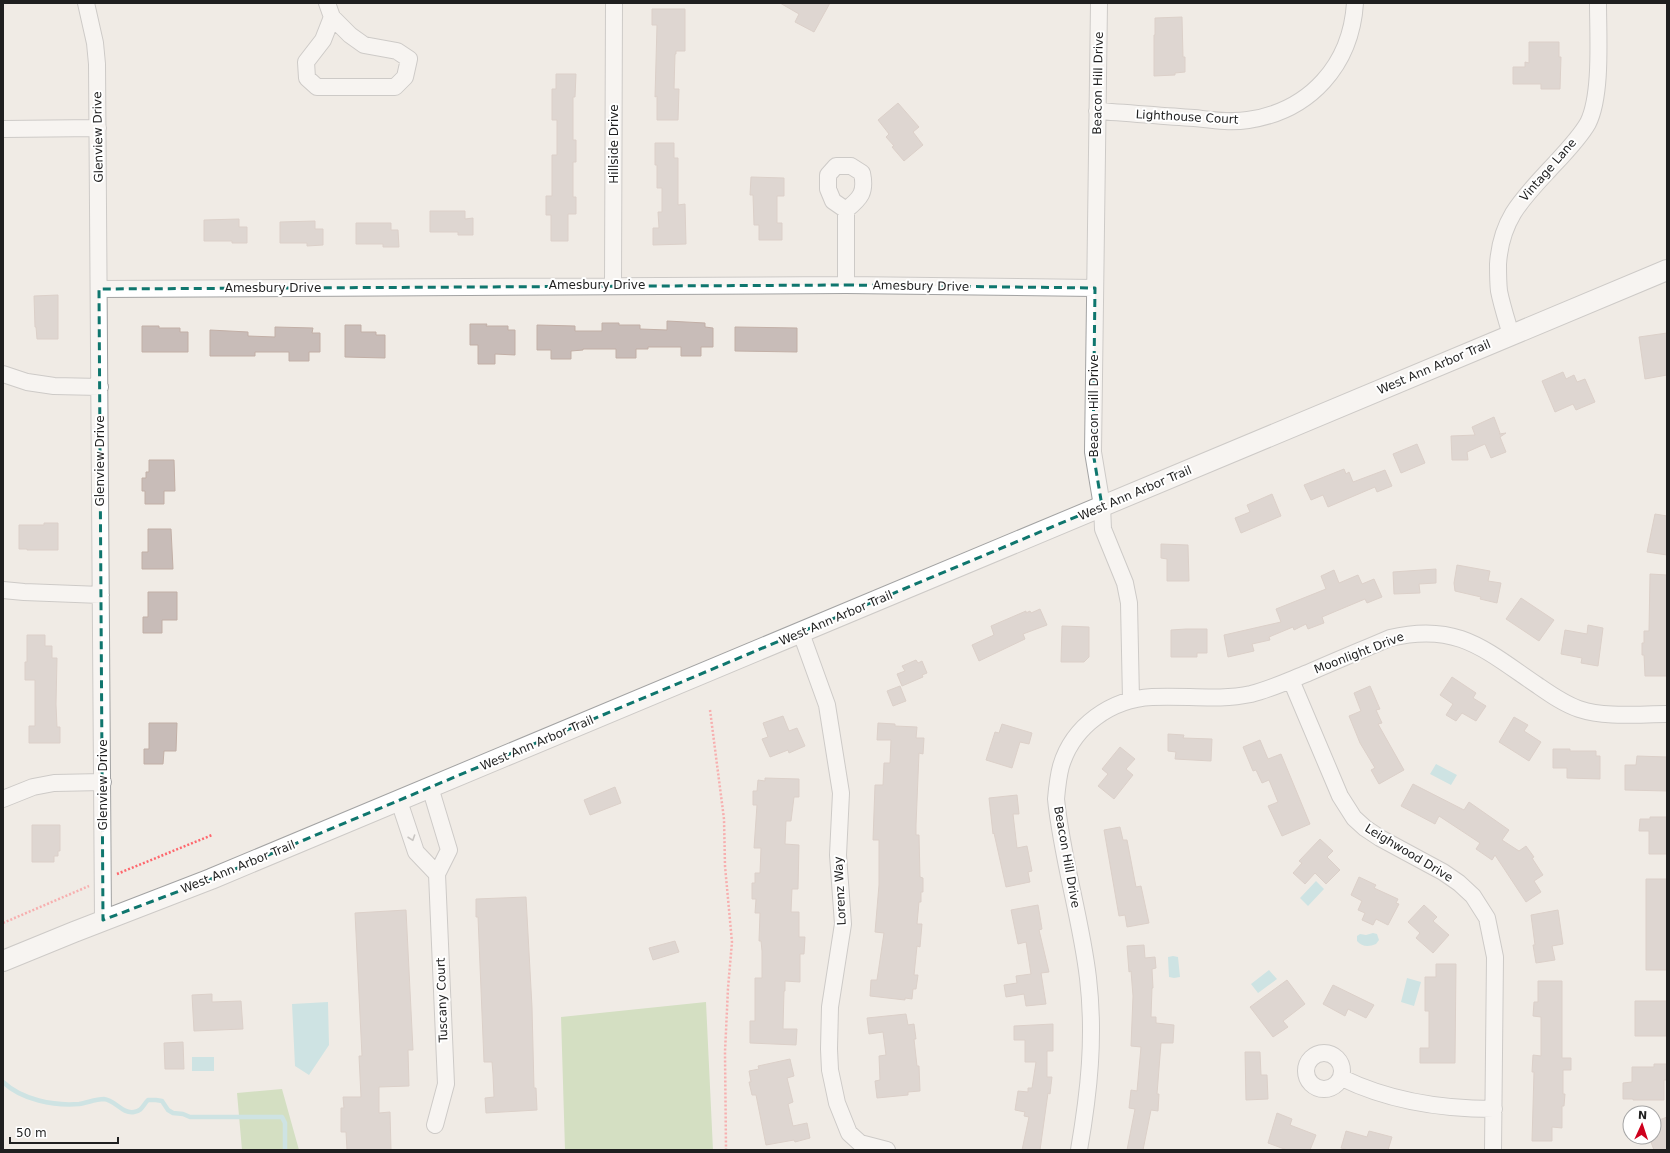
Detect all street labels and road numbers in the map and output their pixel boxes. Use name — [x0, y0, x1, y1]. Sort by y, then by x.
street label: Beacon Hill Drive — [1090, 31, 1106, 135]
street label: Glenview Drive — [90, 91, 106, 183]
street label: Hillside Drive — [607, 104, 621, 184]
street label: Lighthouse Court — [1135, 107, 1239, 127]
street label: Vintage Lane — [1517, 136, 1579, 204]
street label: Amesbury Drive — [549, 278, 645, 292]
street label: Amesbury Drive — [873, 278, 969, 294]
street label: Amesbury Drive — [225, 281, 321, 295]
street label: West Ann Arbor Trail — [1375, 337, 1493, 397]
street label: Beacon Hill Drive — [1087, 354, 1101, 458]
street label: Glenview Drive — [93, 415, 107, 507]
street label: West Ann Arbor Trail — [1076, 463, 1194, 523]
street label: West Ann Arbor Trail — [777, 588, 895, 648]
street label: Moonlight Drive — [1312, 629, 1406, 677]
street label: West Ann Arbor Trail — [478, 713, 596, 773]
street label: Glenview Drive — [96, 739, 110, 831]
street label: Beacon Hill Drive — [1051, 805, 1083, 909]
street label: Leighwood Drive — [1362, 821, 1456, 885]
street label: West Ann Arbor Trail — [179, 838, 297, 896]
street label: Lorenz Way — [831, 856, 849, 926]
street label: Tuscany Court — [434, 957, 451, 1044]

